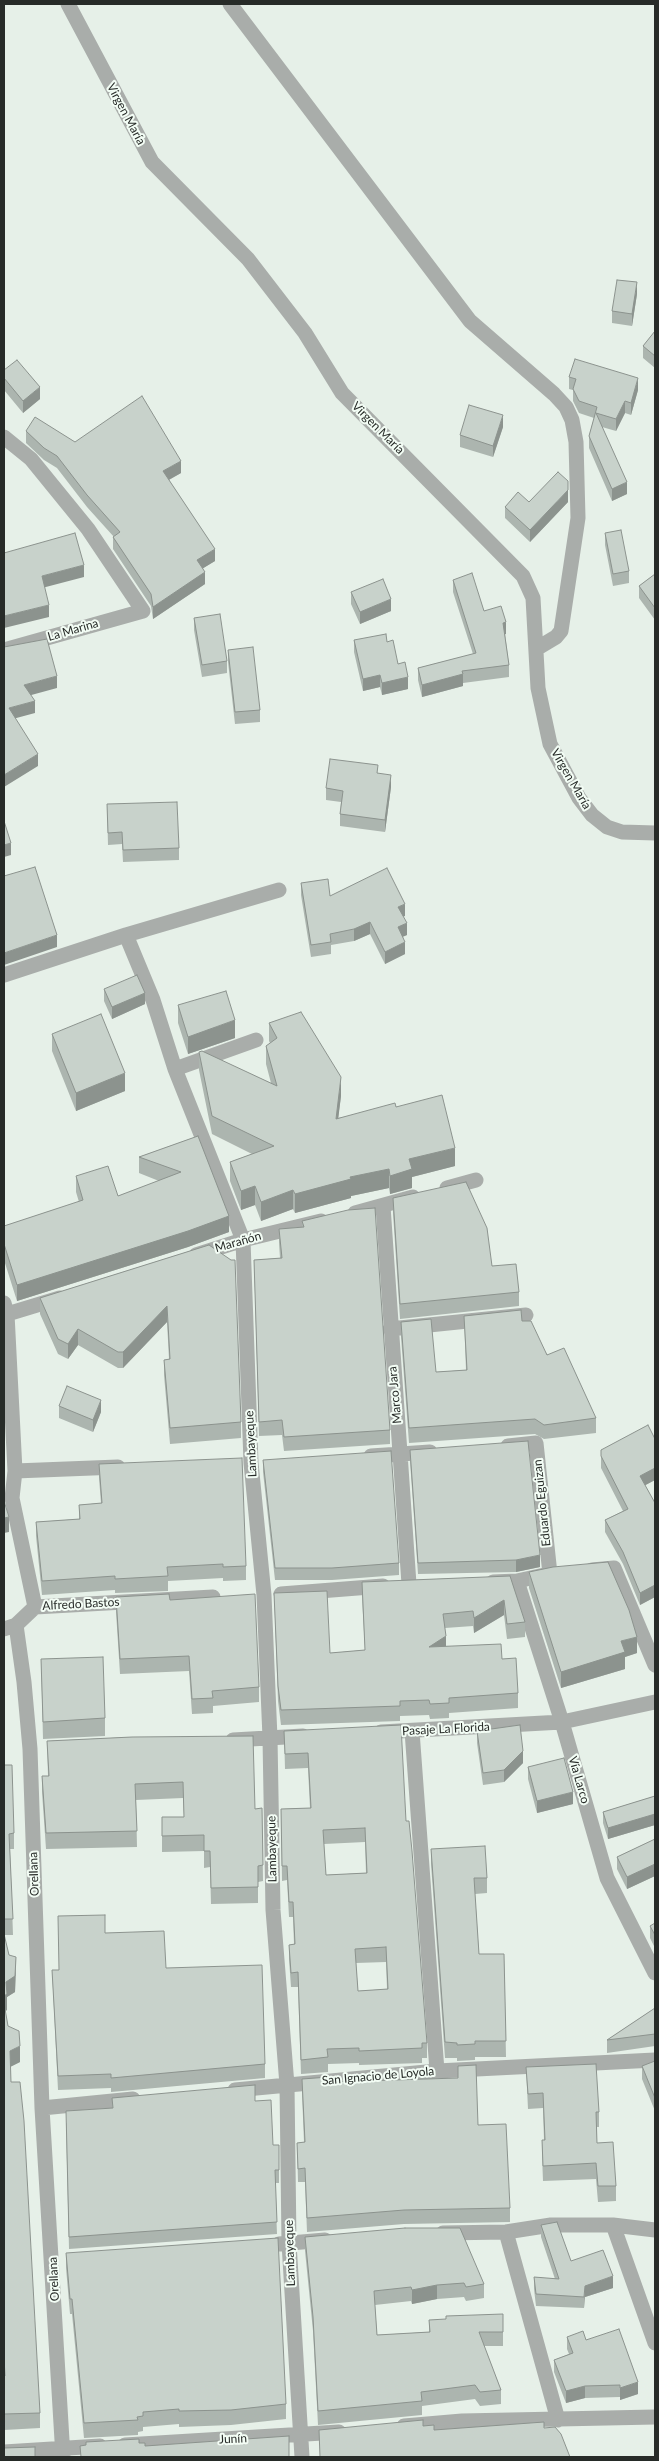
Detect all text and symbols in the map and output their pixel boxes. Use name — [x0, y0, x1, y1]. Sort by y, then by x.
street label: Virgen María — [104, 81, 148, 147]
street label: Virgen María — [349, 399, 407, 457]
street label: La Marina — [46, 616, 100, 644]
street label: Virgen María — [548, 746, 594, 812]
street label: Marañón — [213, 1229, 263, 1255]
street label: Marco Jara — [385, 1366, 405, 1424]
street label: Lambayeque — [242, 1410, 260, 1478]
street label: Eduardo Eguizan — [530, 1459, 554, 1547]
street label: Alfredo Bastos — [42, 1595, 120, 1613]
street label: Pasaje La Florida — [402, 1720, 490, 1738]
street label: Vía Larco — [565, 1755, 593, 1805]
street label: Lambayeque — [264, 1816, 280, 1882]
street label: Orellana — [26, 1852, 42, 1896]
street label: San Ignacio de Loyola — [321, 2064, 435, 2088]
street label: Lambayeque — [282, 2219, 298, 2287]
street label: Orellana — [46, 2257, 62, 2301]
street label: Junín — [219, 2431, 247, 2447]

